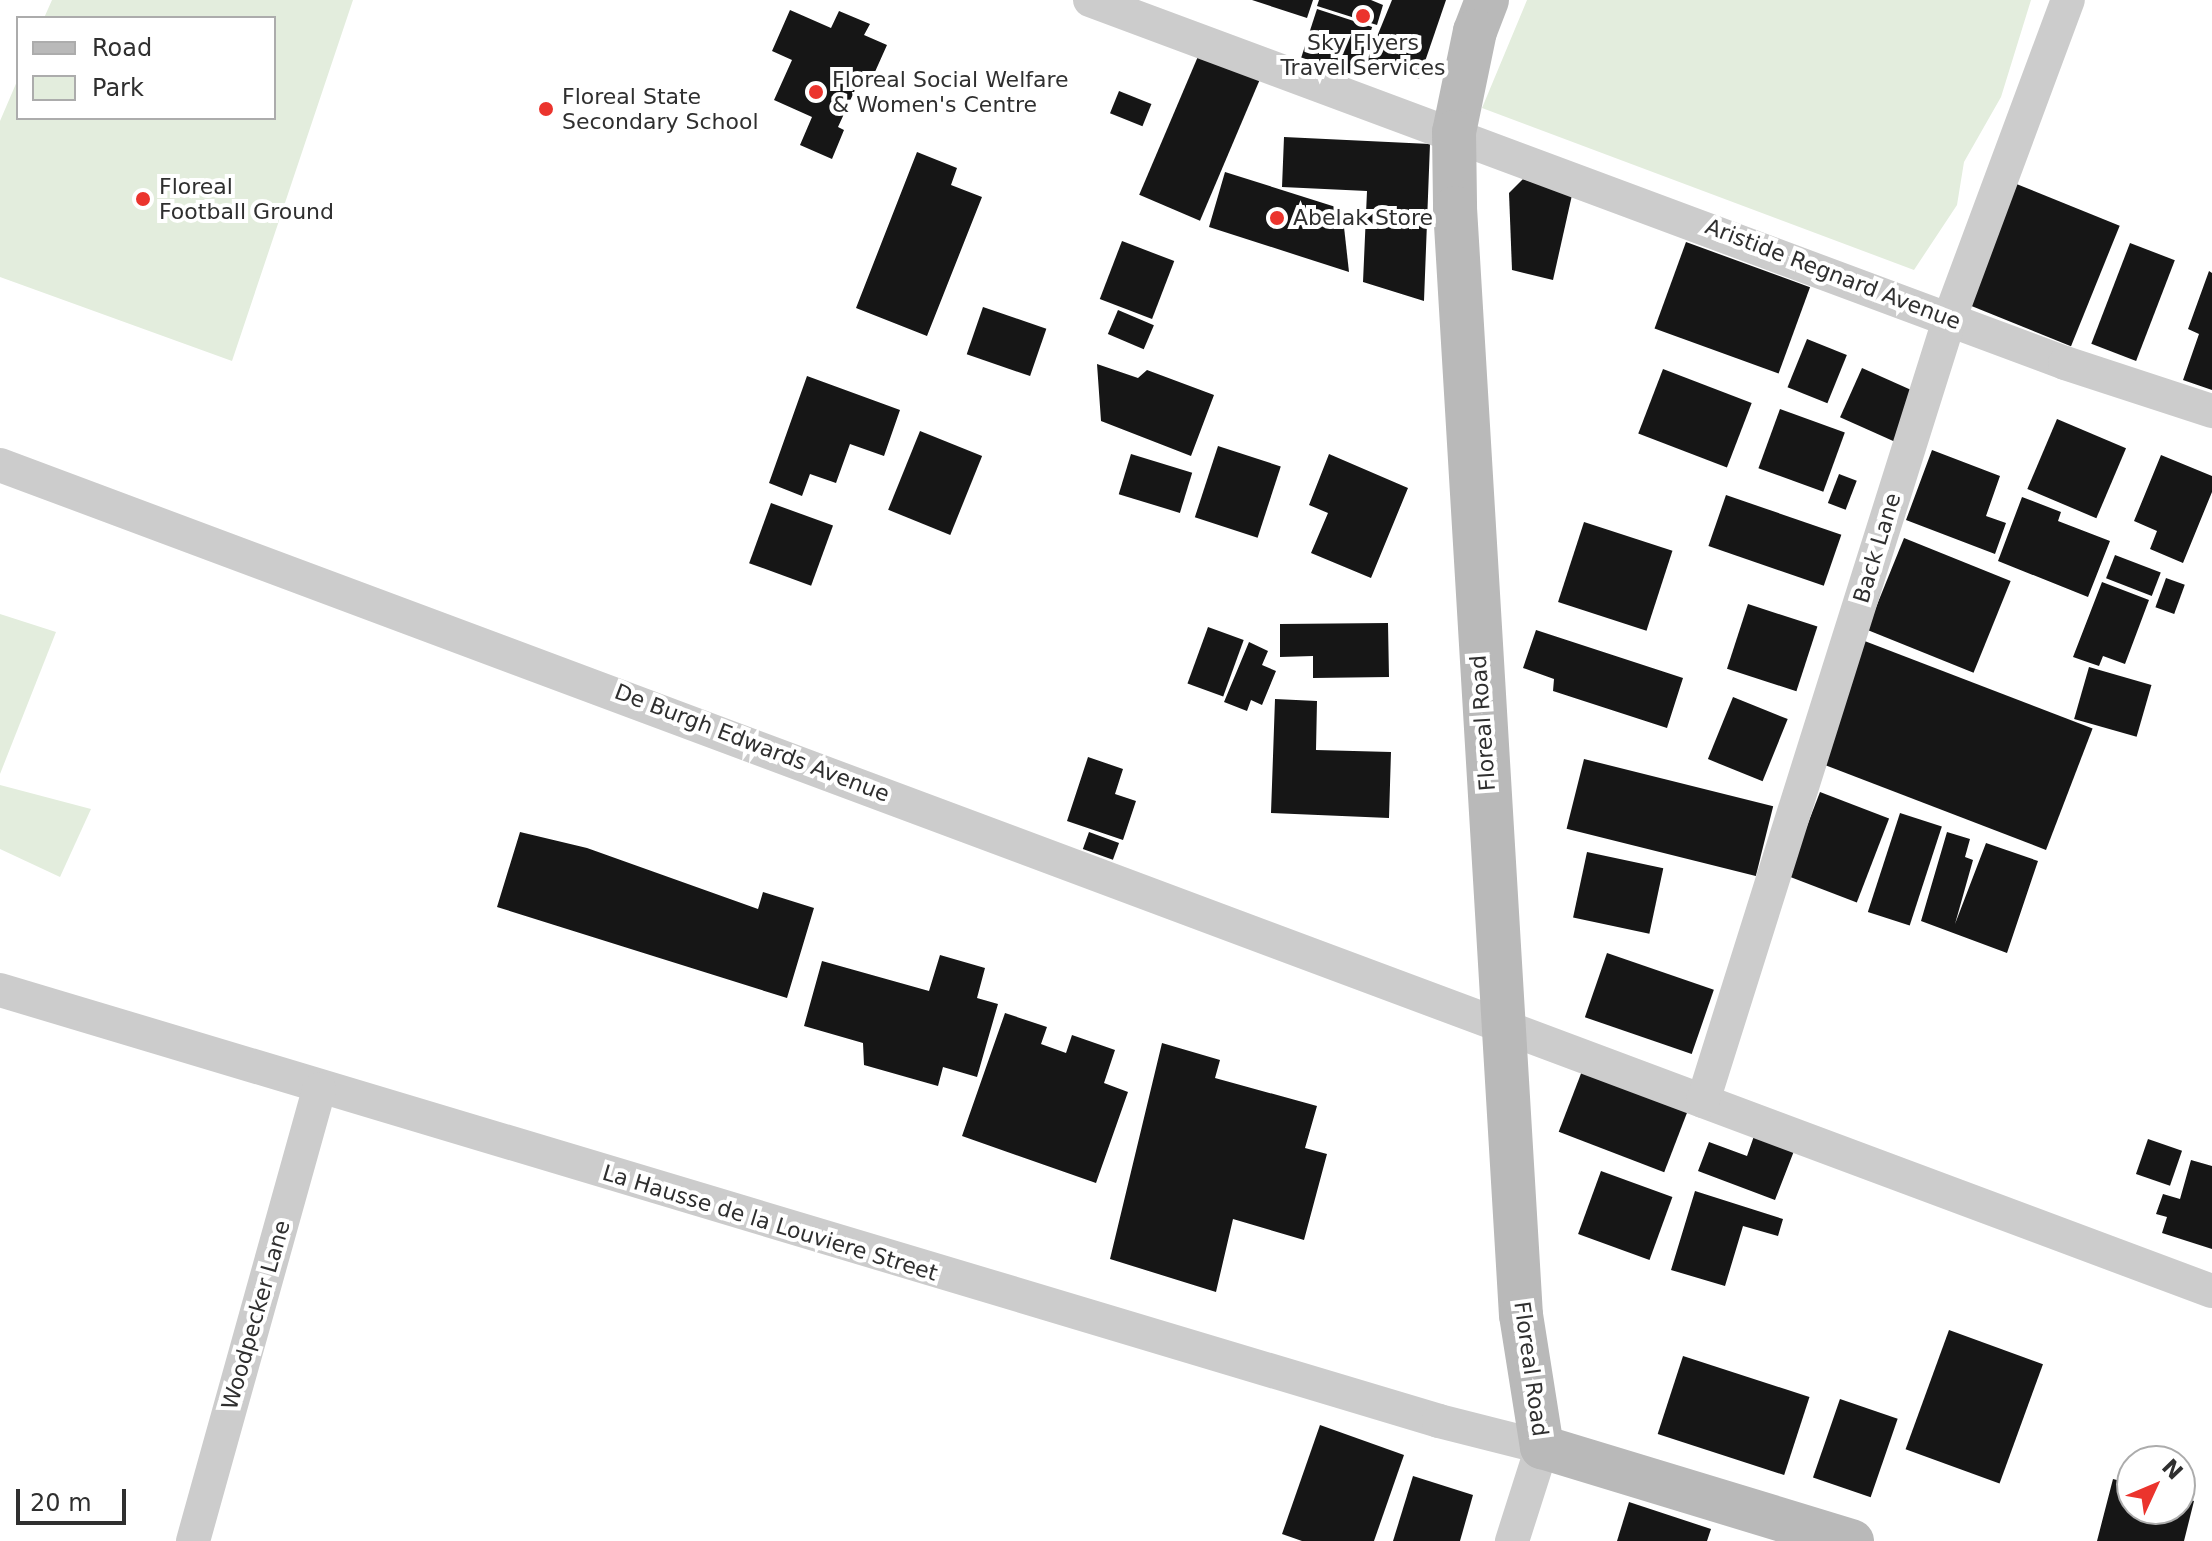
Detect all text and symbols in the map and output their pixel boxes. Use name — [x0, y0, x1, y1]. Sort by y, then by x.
marker: Sky Flyers Travel Services — [1354, 7, 1372, 25]
legend — [16, 16, 276, 120]
place label: Sky Flyers Travel Services — [1280, 29, 1446, 80]
text: Road — [92, 34, 152, 62]
place label: Floreal Social Welfare & Women's Centre — [832, 66, 1069, 118]
text: Park — [92, 74, 144, 102]
place label: Floreal State Secondary School — [562, 83, 759, 134]
marker: Floreal Social Welfare & Women's Centre — [807, 83, 825, 101]
marker: Floreal State Secondary School — [537, 100, 555, 118]
place label: Floreal Football Ground — [159, 173, 334, 224]
marker: Floreal Football Ground — [134, 190, 152, 208]
place label: Abelak Store — [1293, 205, 1433, 231]
marker: Abelak Store — [1268, 209, 1286, 227]
street label: Aristide Regnard Avenue — [1702, 213, 1964, 335]
street label: Back Lane — [1848, 490, 1906, 606]
street label: Floreal Road — [1465, 654, 1501, 792]
street label: De Burgh Edwards Avenue — [611, 678, 893, 808]
street label: La Hausse de la Louviere Street — [599, 1159, 941, 1287]
street label: Woodpecker Lane — [216, 1217, 296, 1413]
street label: Floreal Road — [1508, 1300, 1554, 1438]
north arrow — [2116, 1445, 2196, 1525]
text: N — [2157, 1454, 2188, 1485]
scale bar — [20, 1473, 130, 1523]
text: 20 m — [30, 1489, 92, 1517]

